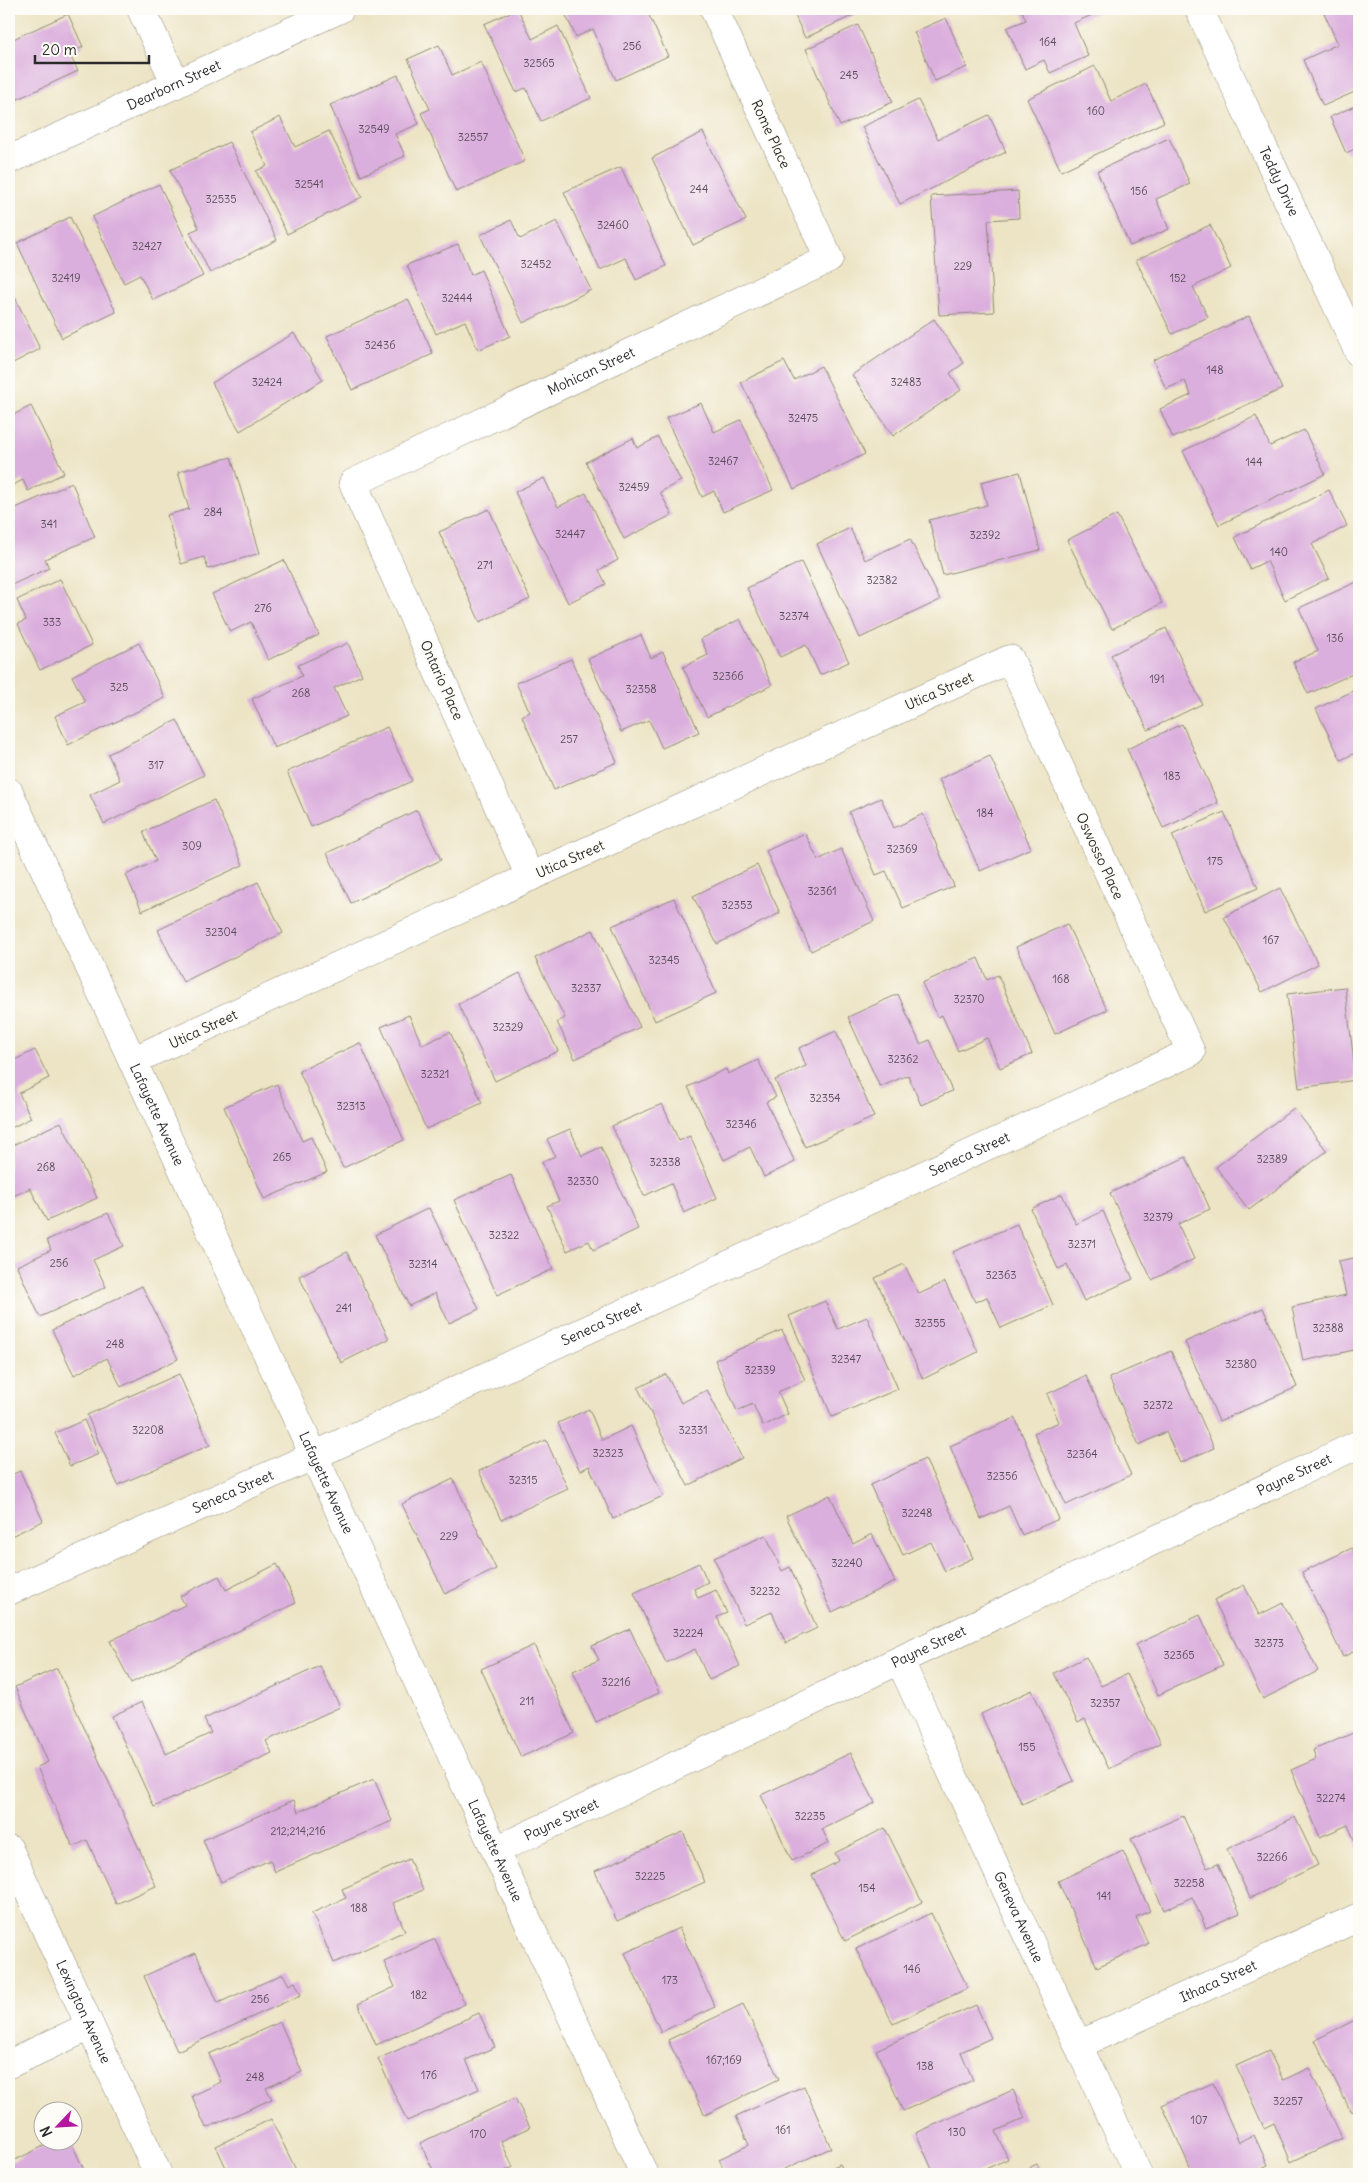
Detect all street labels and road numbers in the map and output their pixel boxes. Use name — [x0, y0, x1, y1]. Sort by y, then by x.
street label: Dearborn Street — [124, 56, 224, 114]
street label: Rome Place — [747, 97, 795, 171]
street label: Teddy Drive — [1255, 144, 1303, 219]
street label: Mohican Street — [545, 343, 638, 399]
street label: Ontario Place — [416, 637, 468, 723]
street label: Utica Street — [902, 668, 976, 714]
street label: Oswosso Place — [1072, 810, 1128, 902]
street label: Utica Street — [533, 836, 607, 882]
street label: Utica Street — [166, 1005, 240, 1053]
street label: Lafayette Avenue — [126, 1061, 188, 1169]
street label: Seneca Street — [926, 1128, 1013, 1180]
street label: Seneca Street — [558, 1297, 645, 1350]
street label: Lafayette Avenue — [295, 1429, 358, 1537]
street label: Payne Street — [1254, 1449, 1335, 1500]
street label: Seneca Street — [190, 1466, 276, 1517]
street label: Payne Street — [888, 1621, 969, 1672]
street label: Payne Street — [521, 1794, 602, 1845]
street label: Lafayette Avenue — [464, 1797, 527, 1905]
street label: Geneva Avenue — [990, 1868, 1048, 1965]
street label: Ithaca Street — [1177, 1956, 1260, 2006]
street label: Lexington Avenue — [52, 1957, 115, 2066]

